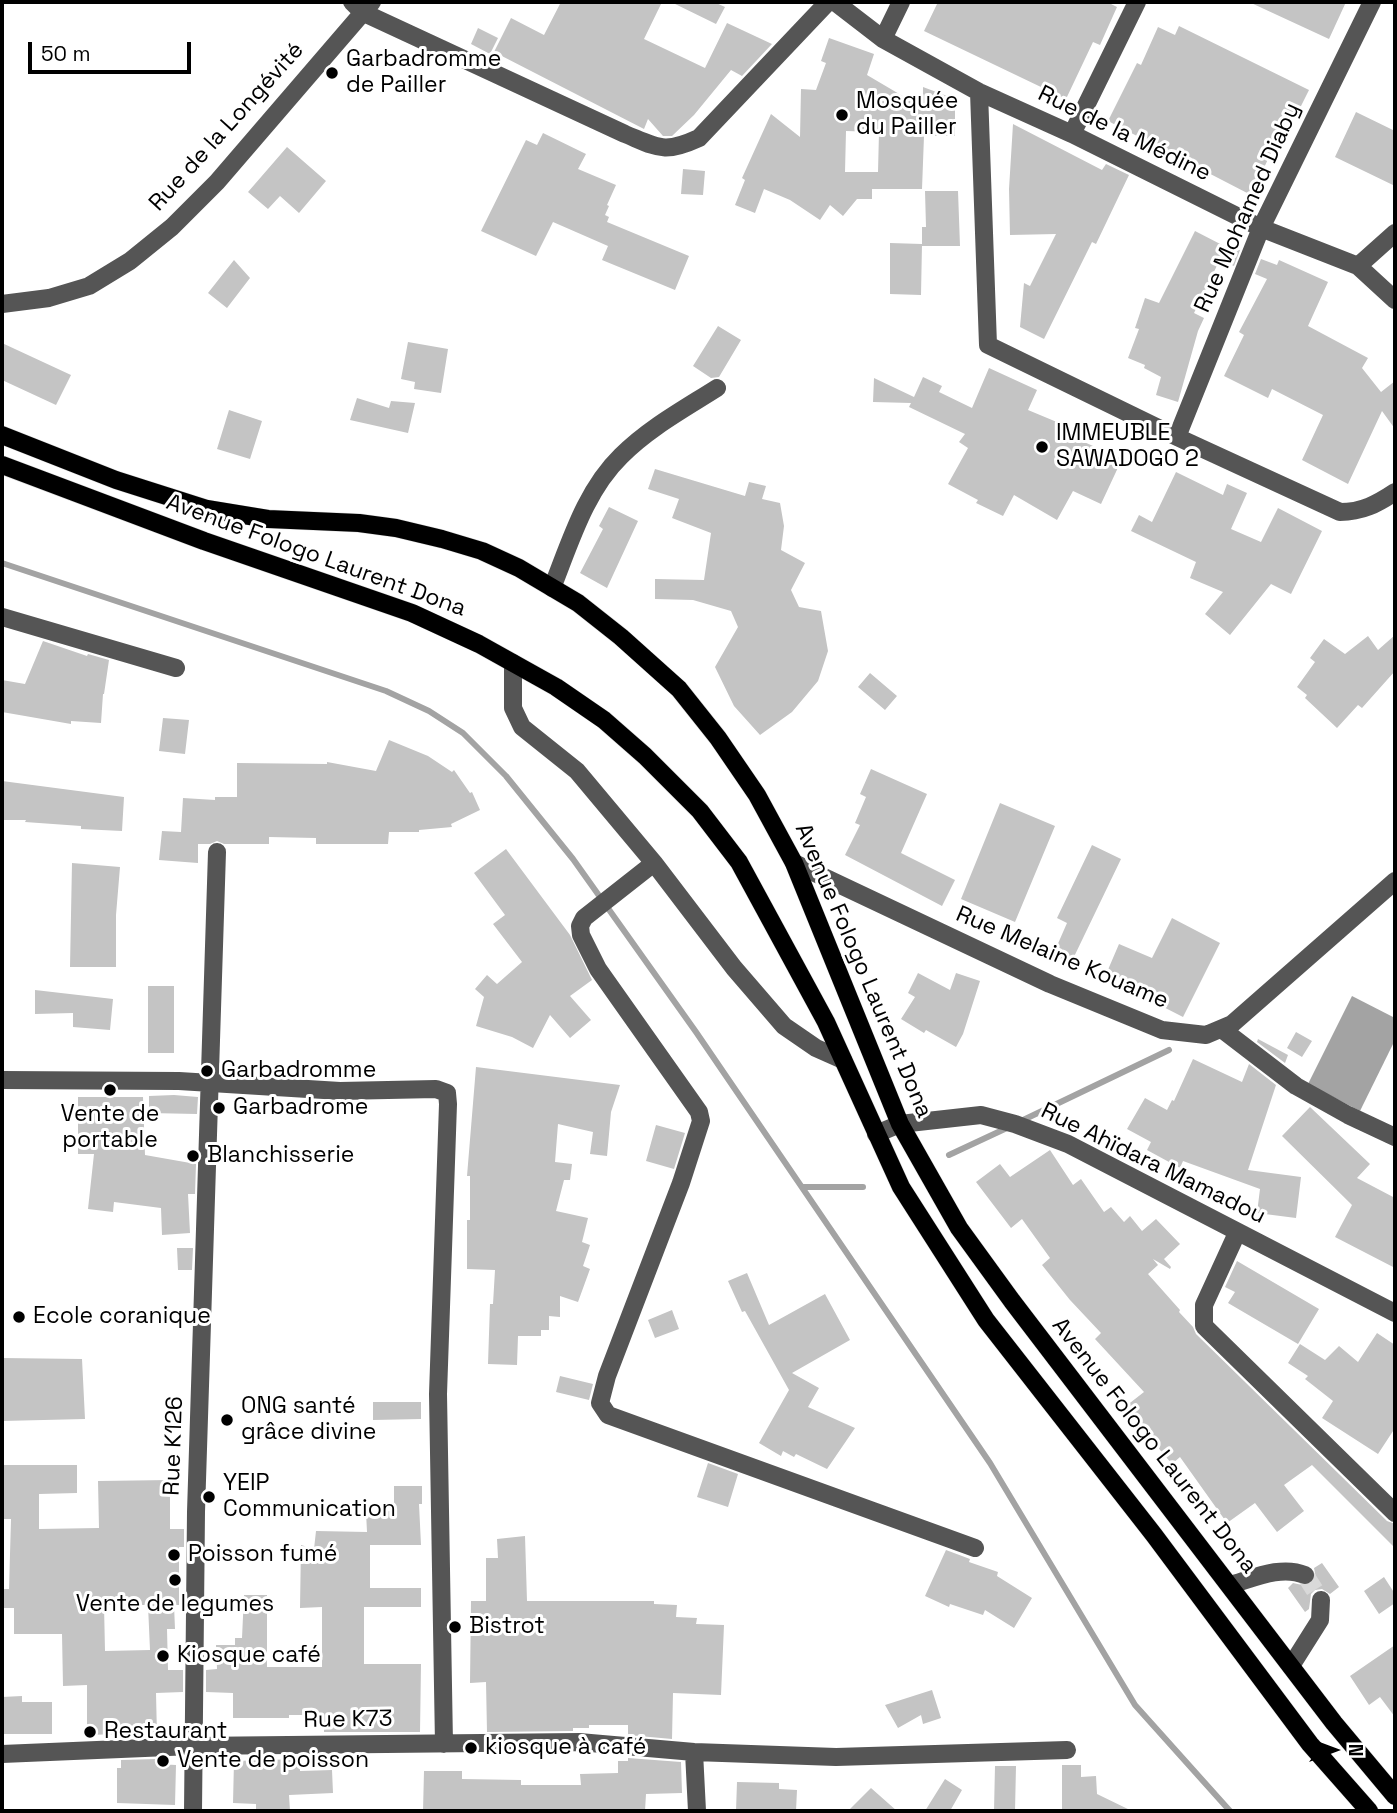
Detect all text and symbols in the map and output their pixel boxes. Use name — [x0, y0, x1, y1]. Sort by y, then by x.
scale bar — [32, 28, 194, 72]
street label: Rue de la Longévité — [144, 37, 310, 217]
text: 50 m — [41, 40, 91, 67]
place label: Garbadromme de Pailler — [346, 46, 501, 100]
marker: Garbadromme de Pailler — [324, 65, 340, 81]
street label: Rue de la Médine — [1033, 80, 1215, 188]
place label: Mosquée du Pailler — [856, 88, 958, 142]
street label: Rue Mohamed Diaby — [1189, 99, 1307, 317]
marker: Mosquée du Pailler — [834, 107, 850, 123]
place label: IMMEUBLE SAWADOGO 2 — [1056, 420, 1199, 474]
marker: IMMEUBLE SAWADOGO 2 — [1034, 439, 1050, 455]
street label: Avenue Fologo Laurent Dona — [162, 489, 470, 623]
street label: Avenue Fologo Laurent Dona — [788, 820, 938, 1122]
street label: Rue Melaine Kouame — [952, 901, 1172, 1015]
place label: Garbadromme — [221, 1057, 376, 1085]
marker: Garbadromme — [199, 1063, 215, 1079]
marker: Vente de portable — [102, 1082, 118, 1098]
place label: Garbadrome — [233, 1094, 368, 1122]
street label: Rue Ahïdara Mamadou — [1036, 1098, 1270, 1230]
marker: Garbadrome — [211, 1100, 227, 1116]
place label: Vente de portable — [61, 1101, 159, 1155]
place label: Blanchisserie — [207, 1142, 354, 1170]
marker: Blanchisserie — [185, 1148, 201, 1164]
place label: Ecole coranique — [33, 1303, 211, 1331]
marker: Ecole coranique — [11, 1309, 27, 1325]
street label: Avenue Fologo Laurent Dona — [1046, 1313, 1262, 1579]
place label: ONG santé grâce divine — [241, 1393, 376, 1447]
street label: Rue K126 — [158, 1396, 190, 1496]
marker: ONG santé grâce divine — [219, 1412, 235, 1428]
place label: YEIP Communication — [223, 1470, 396, 1524]
marker: YEIP Communication — [201, 1489, 217, 1505]
place label: Poisson fumé — [188, 1541, 337, 1569]
marker: Poisson fumé — [166, 1547, 182, 1563]
marker: Vente de legumes — [167, 1572, 183, 1588]
place label: Vente de legumes — [76, 1591, 274, 1619]
place label: Bistrot — [469, 1613, 545, 1641]
marker: Bistrot — [447, 1619, 463, 1635]
place label: Kiosque café — [177, 1642, 321, 1670]
marker: Kiosque café — [155, 1648, 171, 1664]
street label: Rue K73 — [303, 1705, 393, 1735]
north arrow — [1299, 1715, 1369, 1785]
place label: Restaurant — [104, 1718, 227, 1746]
marker: Restaurant — [82, 1724, 98, 1740]
place label: kiosque à café — [485, 1734, 646, 1762]
marker: kiosque à café — [463, 1740, 479, 1756]
text: N — [1343, 1744, 1368, 1756]
place label: Vente de poisson — [177, 1747, 369, 1775]
marker: Vente de poisson — [155, 1753, 171, 1769]

